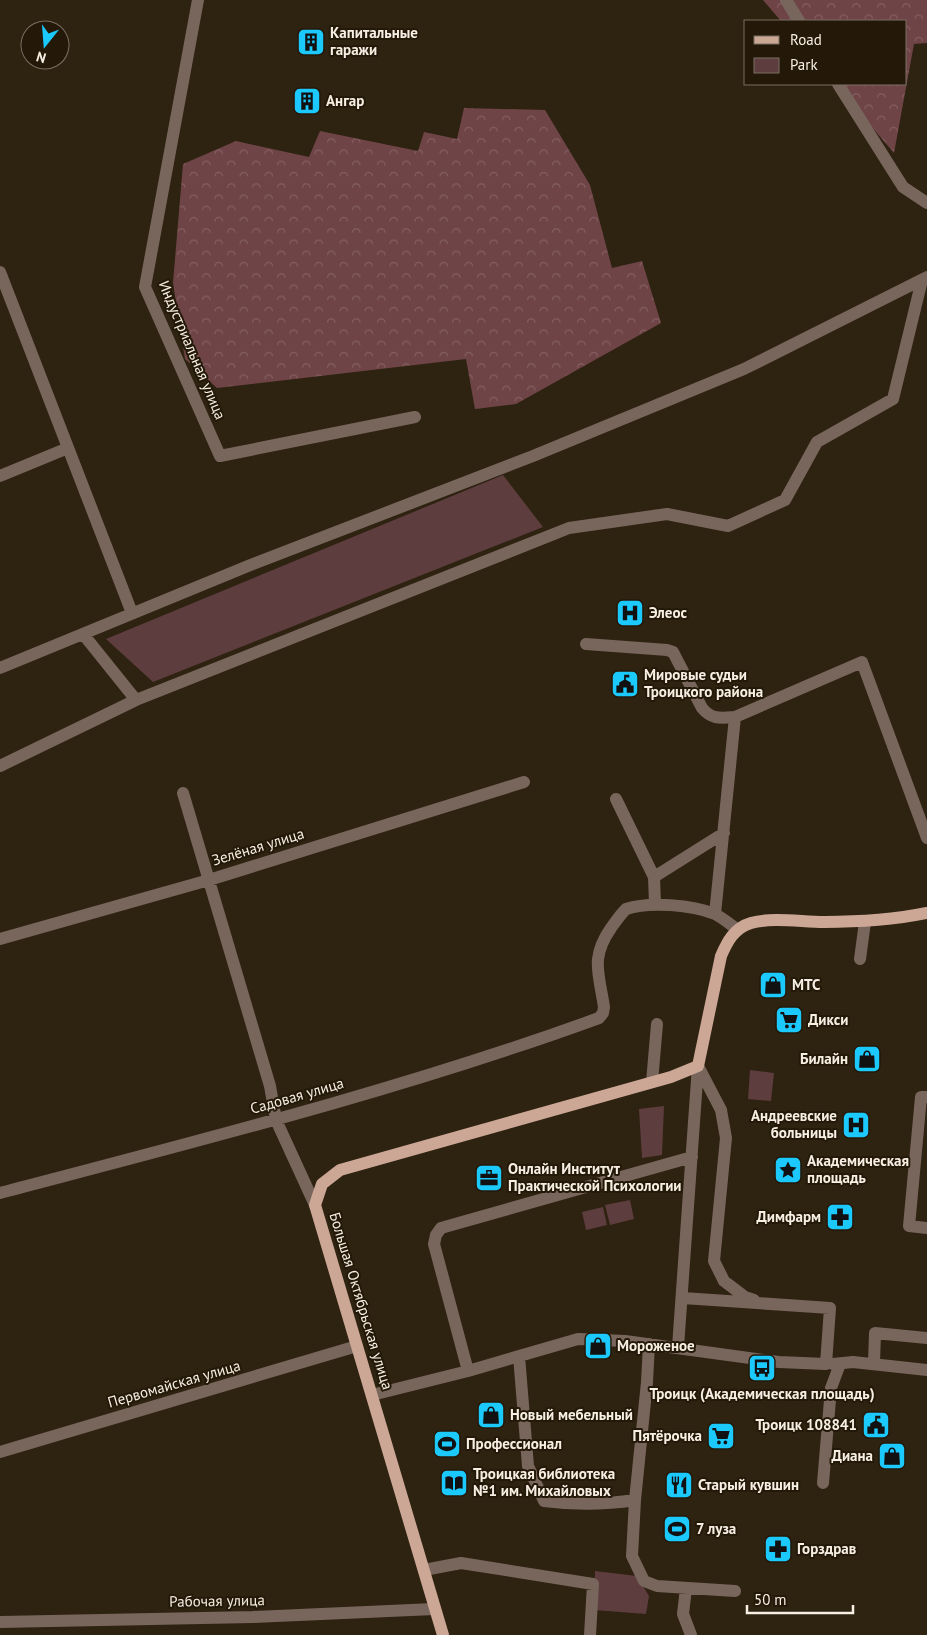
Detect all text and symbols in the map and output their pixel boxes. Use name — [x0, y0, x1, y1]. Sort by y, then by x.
north arrow — [20, 20, 70, 70]
legend — [744, 20, 907, 85]
place label: Капитальные гаражи — [330, 23, 418, 59]
building icon: Капитальные гаражи — [296, 27, 326, 57]
text: Road — [790, 30, 822, 49]
text: N — [34, 47, 48, 67]
text: Park — [790, 55, 818, 74]
building icon: Ангар — [292, 86, 322, 116]
place label: Ангар — [326, 91, 364, 110]
street label: Индустриальная улица — [155, 278, 230, 422]
hospital icon: Элеос — [615, 598, 645, 628]
place label: Элеос — [649, 603, 687, 622]
place label: Мировые судьи Троицкого района — [644, 665, 763, 701]
public building icon: Мировые судьи Троицкого района — [610, 669, 640, 699]
street label: Зелёная улица — [209, 823, 306, 870]
shop icon: МТС — [758, 970, 788, 1000]
place label: МТС — [792, 975, 821, 994]
supermarket icon: Дикси — [774, 1005, 804, 1035]
place label: Дикси — [808, 1010, 848, 1029]
shop icon: Билайн — [852, 1044, 882, 1074]
place label: Билайн — [800, 1049, 848, 1068]
street label: Садовая улица — [248, 1073, 346, 1118]
place label: Андреевские больницы — [751, 1106, 837, 1142]
hospital icon: Андреевские больницы — [841, 1110, 871, 1140]
place label: Академическая площадь — [807, 1151, 909, 1187]
place icon: Академическая площадь — [773, 1155, 803, 1185]
place label: Онлайн Институт Практической Психологии — [508, 1159, 681, 1195]
office icon: Онлайн Институт Практической Психологии — [474, 1163, 504, 1193]
pharmacy icon: Димфарм — [825, 1202, 855, 1232]
place label: Димфарм — [756, 1207, 821, 1226]
street label: Большая Октябрьская улица — [325, 1210, 398, 1392]
shop icon: Мороженое — [583, 1331, 613, 1361]
place label: Мороженое — [617, 1336, 695, 1355]
bus stop icon: Троицк (Академическая площадь) — [747, 1353, 777, 1383]
street label: Первомайская улица — [105, 1355, 242, 1412]
place label: Троицк (Академическая площадь) — [649, 1384, 875, 1403]
shop icon: Новый мебельный — [476, 1400, 506, 1430]
place label: Новый мебельный — [510, 1405, 633, 1424]
public building icon: Троицк 108841 — [861, 1410, 891, 1440]
place label: Троицк 108841 — [755, 1415, 857, 1434]
supermarket icon: Пятёрочка — [706, 1421, 736, 1451]
place label: Пятёрочка — [633, 1426, 702, 1445]
sports icon: Профессионал — [432, 1429, 462, 1459]
place label: Профессионал — [466, 1434, 562, 1453]
shop icon: Диана — [877, 1441, 907, 1471]
place label: Диана — [832, 1446, 873, 1465]
place label: Троицкая библиотека №1 им. Михайловых — [473, 1464, 615, 1500]
library icon: Троицкая библиотека №1 им. Михайловых — [439, 1468, 469, 1498]
restaurant icon: Старый кувшин — [664, 1470, 694, 1500]
place label: Старый кувшин — [698, 1475, 799, 1494]
sports icon: 7 луза — [662, 1514, 692, 1544]
place label: 7 луза — [696, 1519, 736, 1538]
pharmacy icon: Горздрав — [763, 1534, 793, 1564]
place label: Горздрав — [797, 1539, 857, 1558]
scale bar — [747, 1582, 853, 1614]
street label: Рабочая улица — [169, 1590, 265, 1611]
text: 50 m — [754, 1590, 787, 1609]

